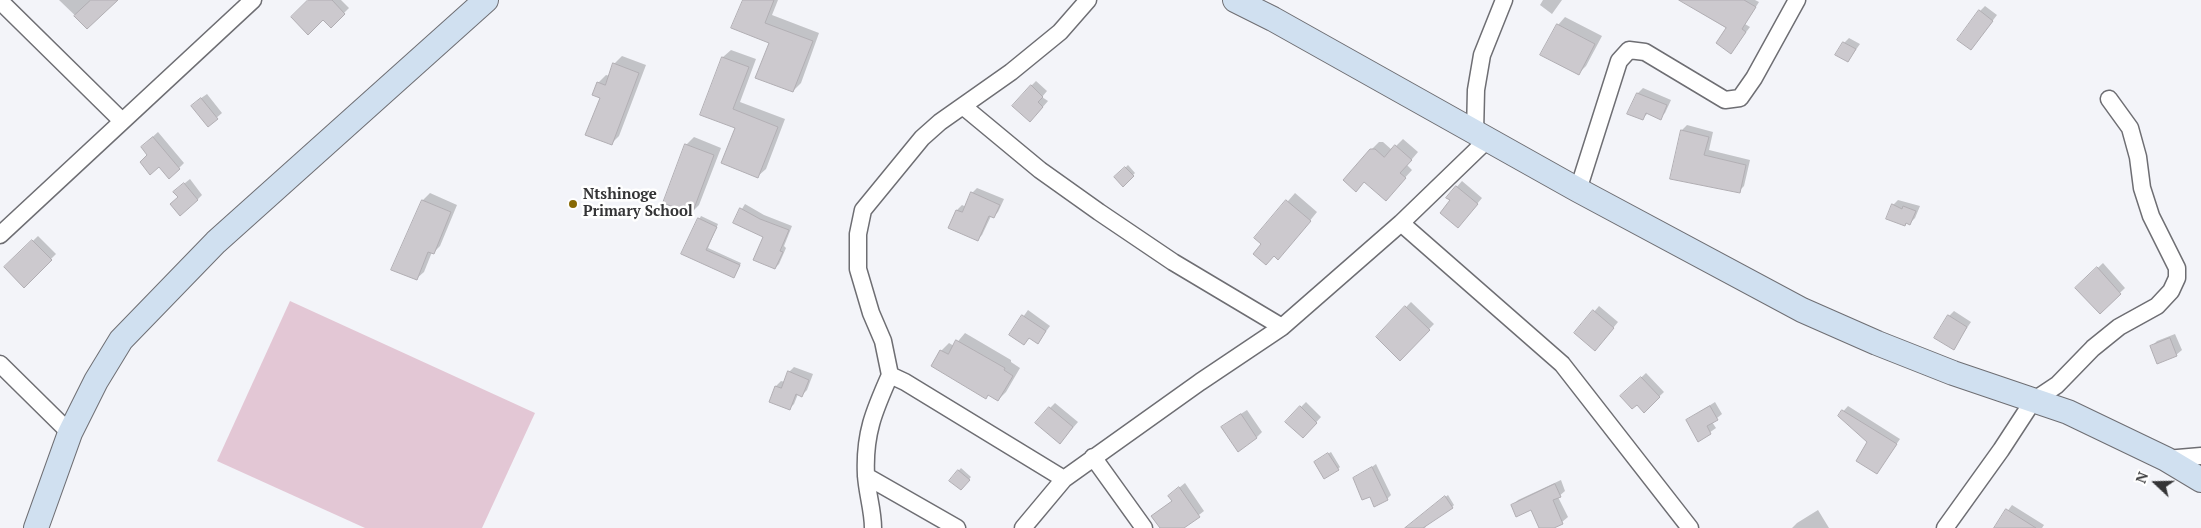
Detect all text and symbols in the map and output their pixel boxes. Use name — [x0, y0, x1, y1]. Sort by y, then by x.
place label: Ntshinoge Primary School — [583, 186, 693, 221]
marker: Ntshinoge Primary School — [567, 198, 579, 210]
north arrow — [2131, 458, 2181, 508]
text: N — [2131, 469, 2152, 486]

